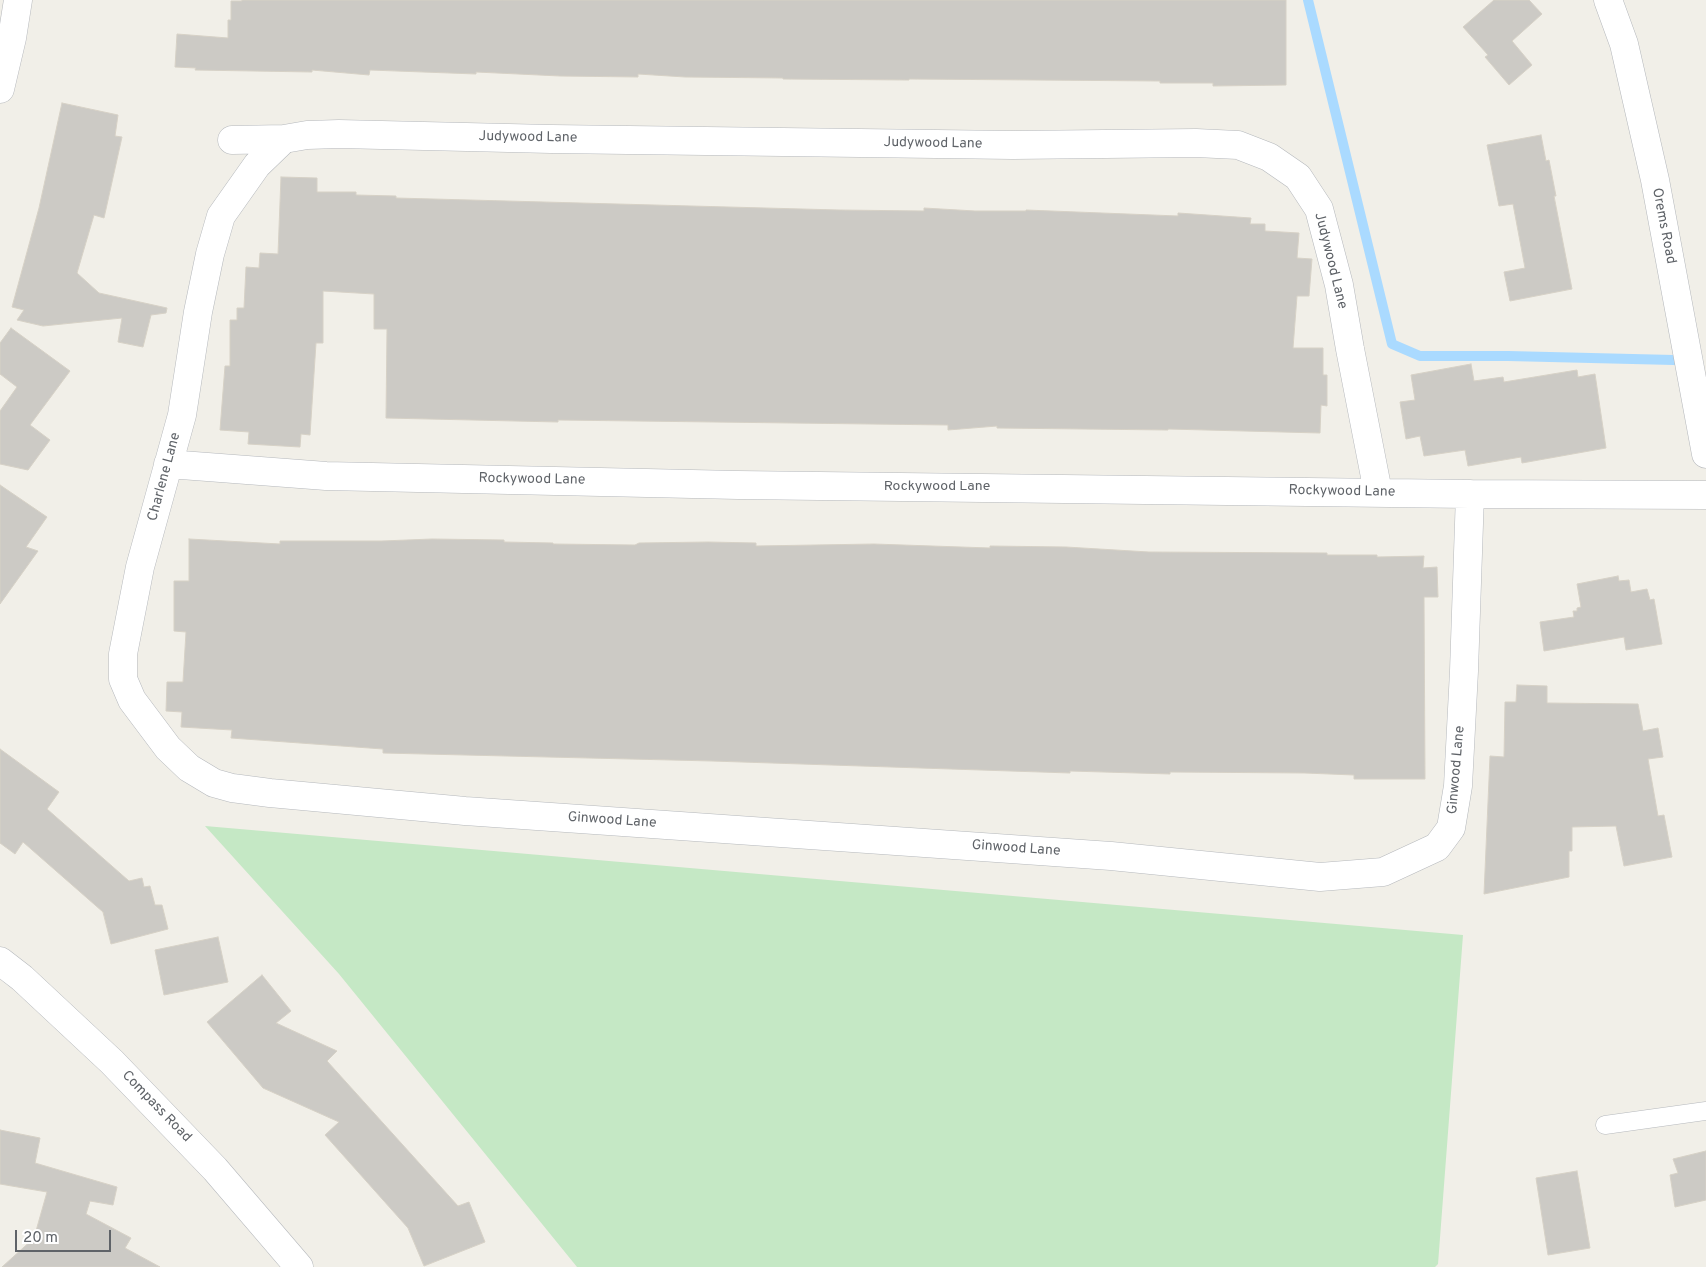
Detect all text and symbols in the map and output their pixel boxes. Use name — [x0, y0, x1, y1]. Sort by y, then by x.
street label: Judywood Lane — [478, 129, 578, 147]
street label: Judywood Lane — [883, 135, 983, 153]
street label: Orems Road — [1647, 187, 1679, 265]
street label: Judywood Lane — [1310, 211, 1350, 311]
street label: Charlene Lane — [145, 431, 185, 523]
street label: Rockywood Lane — [479, 471, 585, 489]
street label: Rockywood Lane — [884, 479, 990, 495]
street label: Rockywood Lane — [1289, 483, 1395, 501]
street label: Ginwood Lane — [1445, 725, 1469, 815]
street label: Ginwood Lane — [567, 810, 657, 832]
street label: Ginwood Lane — [971, 838, 1061, 860]
street label: Compass Road — [118, 1068, 194, 1146]
scale bar — [18, 1220, 114, 1252]
text: 20 m — [23, 1229, 58, 1248]

